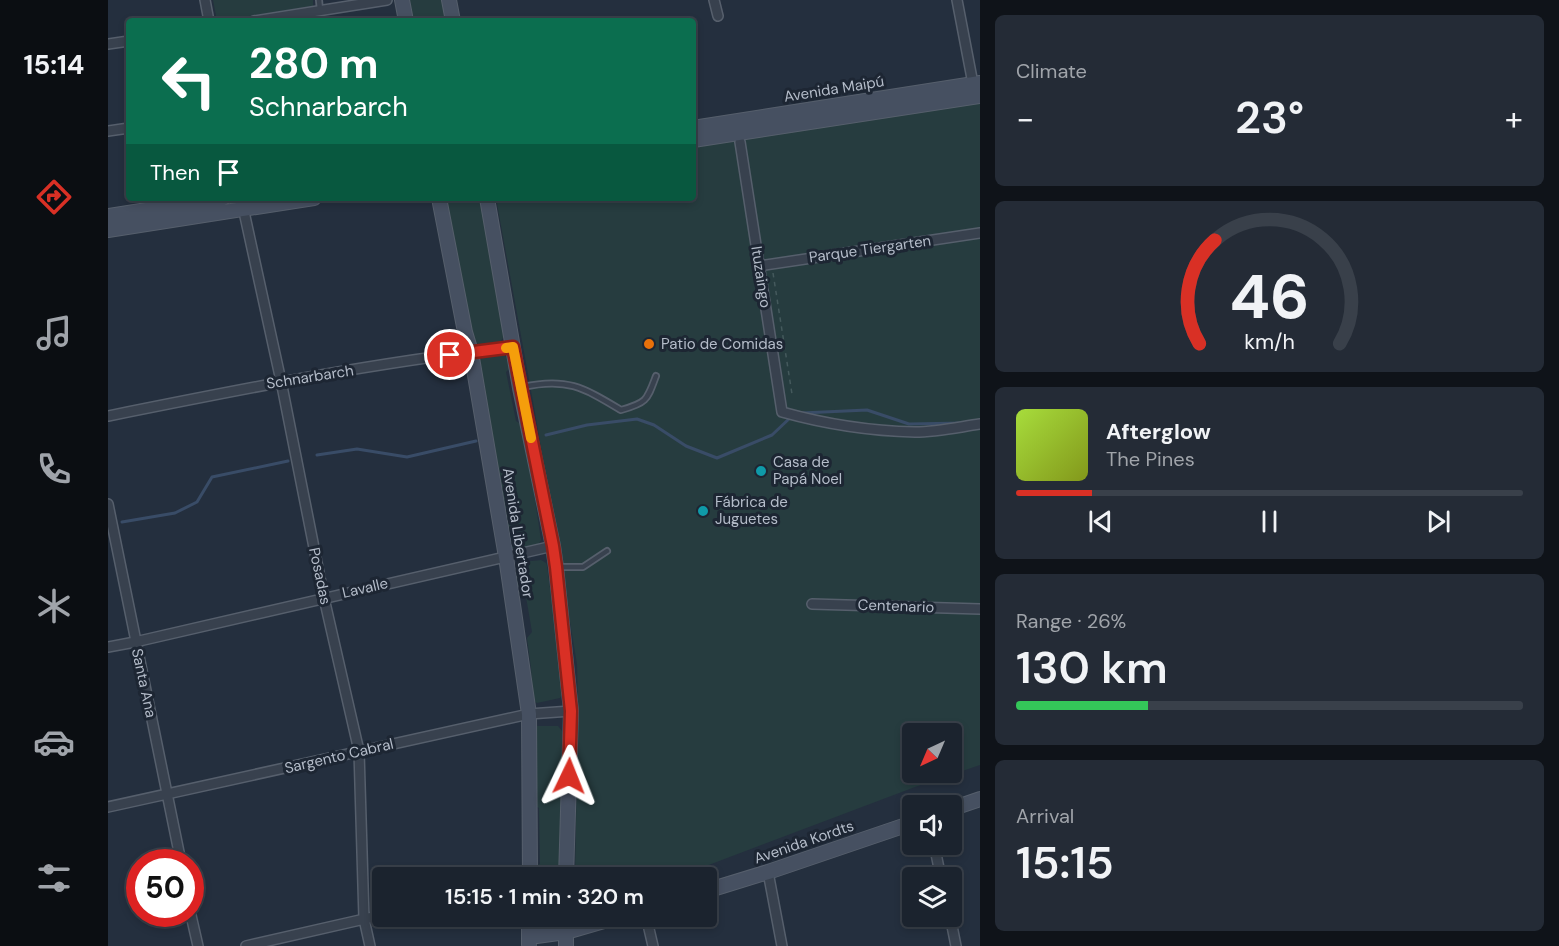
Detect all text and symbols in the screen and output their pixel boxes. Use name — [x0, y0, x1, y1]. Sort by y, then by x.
text: 280 m — [249, 36, 379, 91]
icon: left — [150, 42, 228, 120]
text: 15:14 — [24, 47, 84, 82]
text: Climate — [1016, 58, 1087, 84]
street label: Avenida Maipú — [782, 71, 886, 107]
text: 23° — [1235, 88, 1304, 147]
text: Schnarbarch — [249, 89, 408, 124]
text: − — [1016, 97, 1034, 140]
text: + — [1505, 97, 1523, 140]
icon: arrive — [212, 156, 245, 189]
text: Then — [150, 158, 200, 187]
icon: directions — [33, 176, 75, 218]
street label: Parque Tiergarten — [808, 231, 932, 267]
street label: Ituzaingo — [746, 245, 776, 309]
text: 46 — [1229, 256, 1310, 337]
icon: music — [33, 312, 75, 354]
text: km/h — [1244, 328, 1295, 356]
pin — [424, 329, 475, 380]
place label: Patio de Comidas — [661, 334, 783, 354]
marker: Patio de Comidas — [642, 337, 656, 351]
icon: arrive — [433, 338, 466, 371]
street label: Schnarbarch — [265, 360, 355, 394]
text: Afterglow — [1106, 417, 1211, 446]
text: The Pines — [1106, 446, 1195, 472]
icon: phone — [33, 448, 75, 490]
place label: Casa de Papá Noel — [773, 452, 842, 489]
marker: Casa de Papá Noel — [754, 464, 768, 478]
street label: Avenida Libertador — [498, 466, 538, 600]
place label: Fábrica de Juguetes — [715, 492, 788, 529]
marker: Fábrica de Juguetes — [696, 504, 710, 518]
icon: previous — [1084, 505, 1117, 538]
icon: pause — [1253, 505, 1286, 538]
icon: next — [1422, 505, 1455, 538]
street label: Posadas — [304, 546, 336, 606]
street label: Lavalle — [340, 573, 390, 603]
icon: climate — [33, 585, 75, 627]
street label: Centenario — [857, 595, 935, 617]
text: Range · 26% — [1016, 608, 1126, 634]
text: 130 km — [1016, 638, 1168, 697]
street label: Santa Ana — [127, 647, 161, 719]
icon: car — [33, 721, 75, 763]
north arrow — [902, 723, 962, 783]
map controls — [902, 723, 962, 927]
street label: Sargento Cabral — [282, 734, 396, 778]
position arrow — [537, 744, 601, 808]
button: sound — [902, 795, 962, 855]
text: Arrival — [1016, 803, 1074, 829]
street label: Avenida Kordts — [751, 816, 857, 868]
text: 15:15 — [1016, 833, 1114, 892]
speed limit sign: 50 — [126, 849, 204, 927]
icon: filters — [33, 857, 75, 899]
button: layers — [902, 867, 962, 927]
text: 15:15 · 1 min · 320 m — [445, 882, 644, 911]

